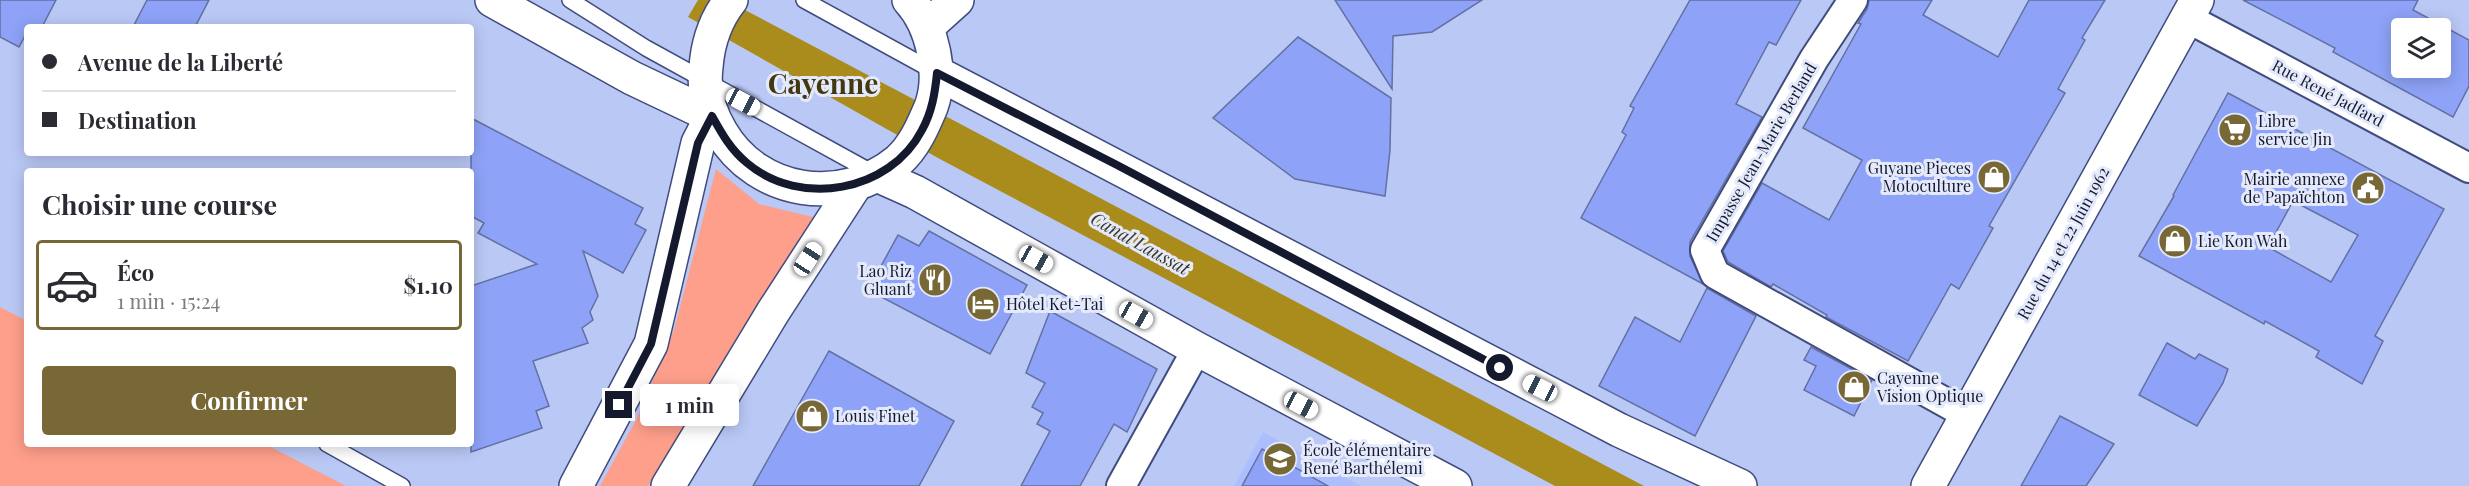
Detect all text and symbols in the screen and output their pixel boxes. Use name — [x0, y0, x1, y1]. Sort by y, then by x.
map controls — [2391, 18, 2451, 78]
button: layers — [2391, 18, 2451, 78]
text: Avenue de la Liberté — [78, 47, 283, 77]
street label: Rue René Jadfard — [2269, 54, 2388, 131]
street label: Impasse Jean-Marie Berland — [1701, 58, 1821, 245]
district label: Cayenne — [768, 64, 878, 101]
car — [723, 86, 763, 118]
text: Destination — [78, 105, 197, 135]
place label: Libre service Jin — [2258, 110, 2333, 149]
supermarket icon: Libre service Jin — [2217, 112, 2253, 148]
place label: Guyane Pieces Motoculture — [1868, 157, 1971, 196]
shop icon: Guyane Pieces Motoculture — [1976, 159, 2012, 195]
street label: Rue du 14 et 22 Juin 1962 — [2012, 163, 2113, 323]
place label: Mairie annexe de Papaïchton — [2243, 168, 2345, 207]
public building icon: Mairie annexe de Papaïchton — [2350, 170, 2386, 206]
text: Choisir une course — [42, 186, 277, 222]
water label: Canal Laussat — [1087, 206, 1195, 281]
shop icon: Lie Kon Wah — [2157, 223, 2193, 259]
place label: Lie Kon Wah — [2198, 230, 2288, 251]
car — [791, 239, 825, 279]
car — [1016, 242, 1056, 276]
text: Éco — [117, 257, 154, 287]
icon: car — [45, 258, 99, 312]
place label: Lao Riz Gluant — [859, 260, 912, 299]
restaurant icon: Lao Riz Gluant — [917, 262, 953, 298]
text: $1.10 — [403, 270, 453, 300]
hotel icon: Hôtel Ket-Tai — [965, 286, 1001, 322]
text: 1 min · 15:24 — [117, 287, 220, 314]
place label: Hôtel Ket-Tai — [1006, 293, 1104, 314]
car — [1116, 298, 1156, 332]
route start — [1486, 354, 1513, 381]
button: Confirmer — [42, 366, 456, 435]
place label: Cayenne Vision Optique — [1876, 367, 1983, 406]
shop icon: Cayenne Vision Optique — [1836, 369, 1872, 405]
car — [1520, 372, 1560, 404]
callout: 1 min — [640, 384, 739, 426]
car — [1281, 389, 1321, 421]
route end — [605, 391, 632, 418]
text: 1 min — [665, 391, 714, 418]
shop icon: Louis Finet — [794, 398, 830, 434]
place label: Louis Finet — [835, 405, 916, 426]
place label: École élémentaire René Barthélemi — [1303, 439, 1431, 478]
school or university icon: École élémentaire René Barthélemi — [1262, 441, 1298, 477]

